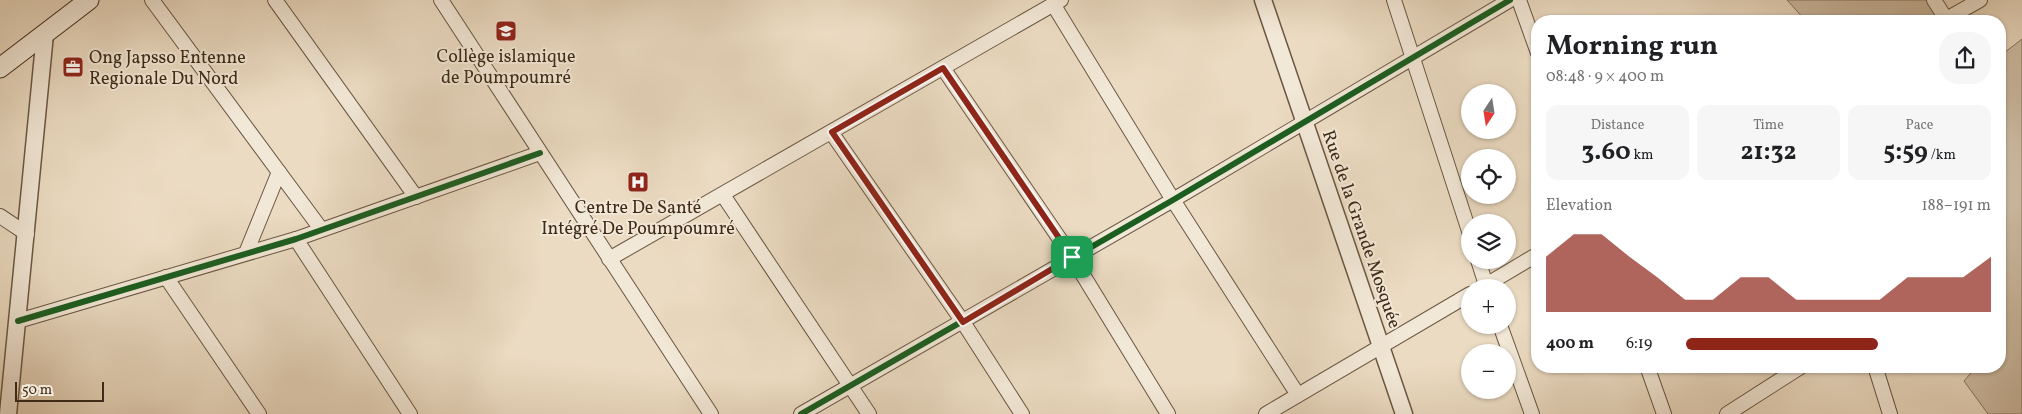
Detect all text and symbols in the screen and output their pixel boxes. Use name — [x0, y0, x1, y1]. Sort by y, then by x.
school or university icon: Collège islamique de Poumpoumré — [494, 19, 518, 43]
text: Morning run — [1546, 27, 1718, 66]
button: share — [1939, 32, 1991, 84]
place label: Collège islamique de Poumpoumré — [436, 45, 576, 91]
place label: Ong Japsso Entenne Regionale Du Nord — [89, 46, 246, 92]
office icon: Ong Japsso Entenne Regionale Du Nord — [61, 55, 85, 79]
text: 08:48 · 9 × 400 m — [1546, 66, 1664, 88]
north arrow — [1461, 84, 1516, 139]
map controls — [1461, 84, 1516, 399]
text: Distance — [1591, 116, 1644, 135]
text: Time — [1753, 116, 1784, 135]
text: Pace — [1906, 116, 1934, 135]
street label: Rue de la Grande Mosquée — [1315, 127, 1406, 332]
text: 3.60 — [1582, 135, 1631, 170]
text: 21:32 — [1741, 135, 1796, 170]
text: 5:59 — [1883, 135, 1928, 170]
text: km — [1631, 146, 1653, 165]
text: /km — [1928, 146, 1956, 165]
button: locate — [1461, 149, 1516, 204]
hospital icon: Centre De Santé Intégré De Poumpoumré — [626, 170, 650, 194]
text: Elevation — [1546, 195, 1613, 217]
text: 188–191 m — [1921, 195, 1991, 217]
place label: Centre De Santé Intégré De Poumpoumré — [541, 196, 735, 242]
button: layers — [1461, 214, 1516, 269]
pin — [1051, 236, 1093, 278]
icon: arrive — [1058, 243, 1086, 271]
button: + — [1461, 279, 1516, 334]
text: 400 m — [1546, 333, 1594, 355]
text: 6:19 — [1626, 333, 1652, 355]
button: − — [1461, 344, 1516, 399]
scale bar — [15, 379, 104, 402]
text: 50 m — [22, 381, 52, 400]

